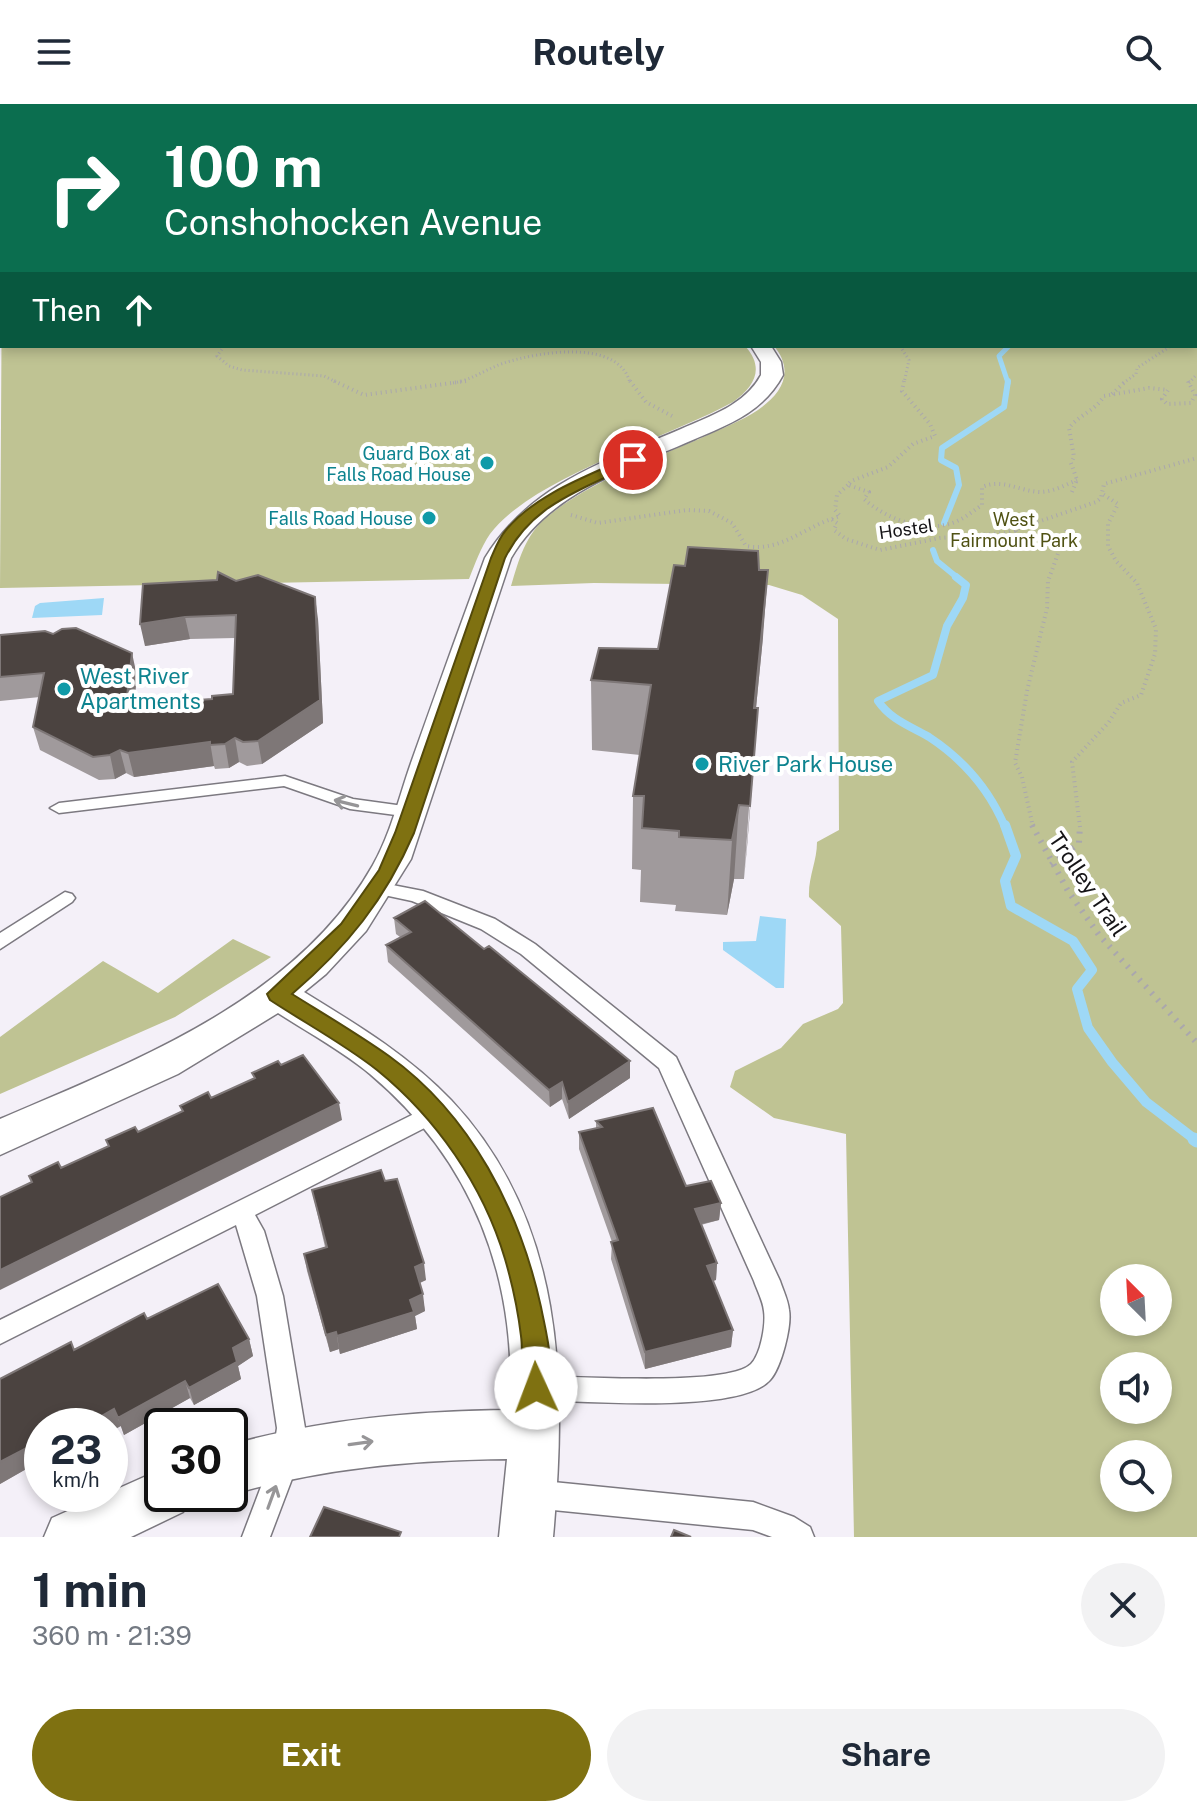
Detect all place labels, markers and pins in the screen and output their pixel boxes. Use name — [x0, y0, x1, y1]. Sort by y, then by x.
pin — [599, 426, 667, 494]
place label: Guard Box at Falls Road House — [326, 443, 471, 485]
marker: Guard Box at Falls Road House — [478, 454, 496, 472]
place label: Falls Road House — [268, 508, 413, 529]
marker: Falls Road House — [420, 509, 438, 527]
place label: West River Apartments — [80, 663, 201, 714]
marker: West River Apartments — [55, 680, 73, 698]
place label: River Park House — [718, 751, 893, 777]
marker: River Park House — [693, 755, 711, 773]

